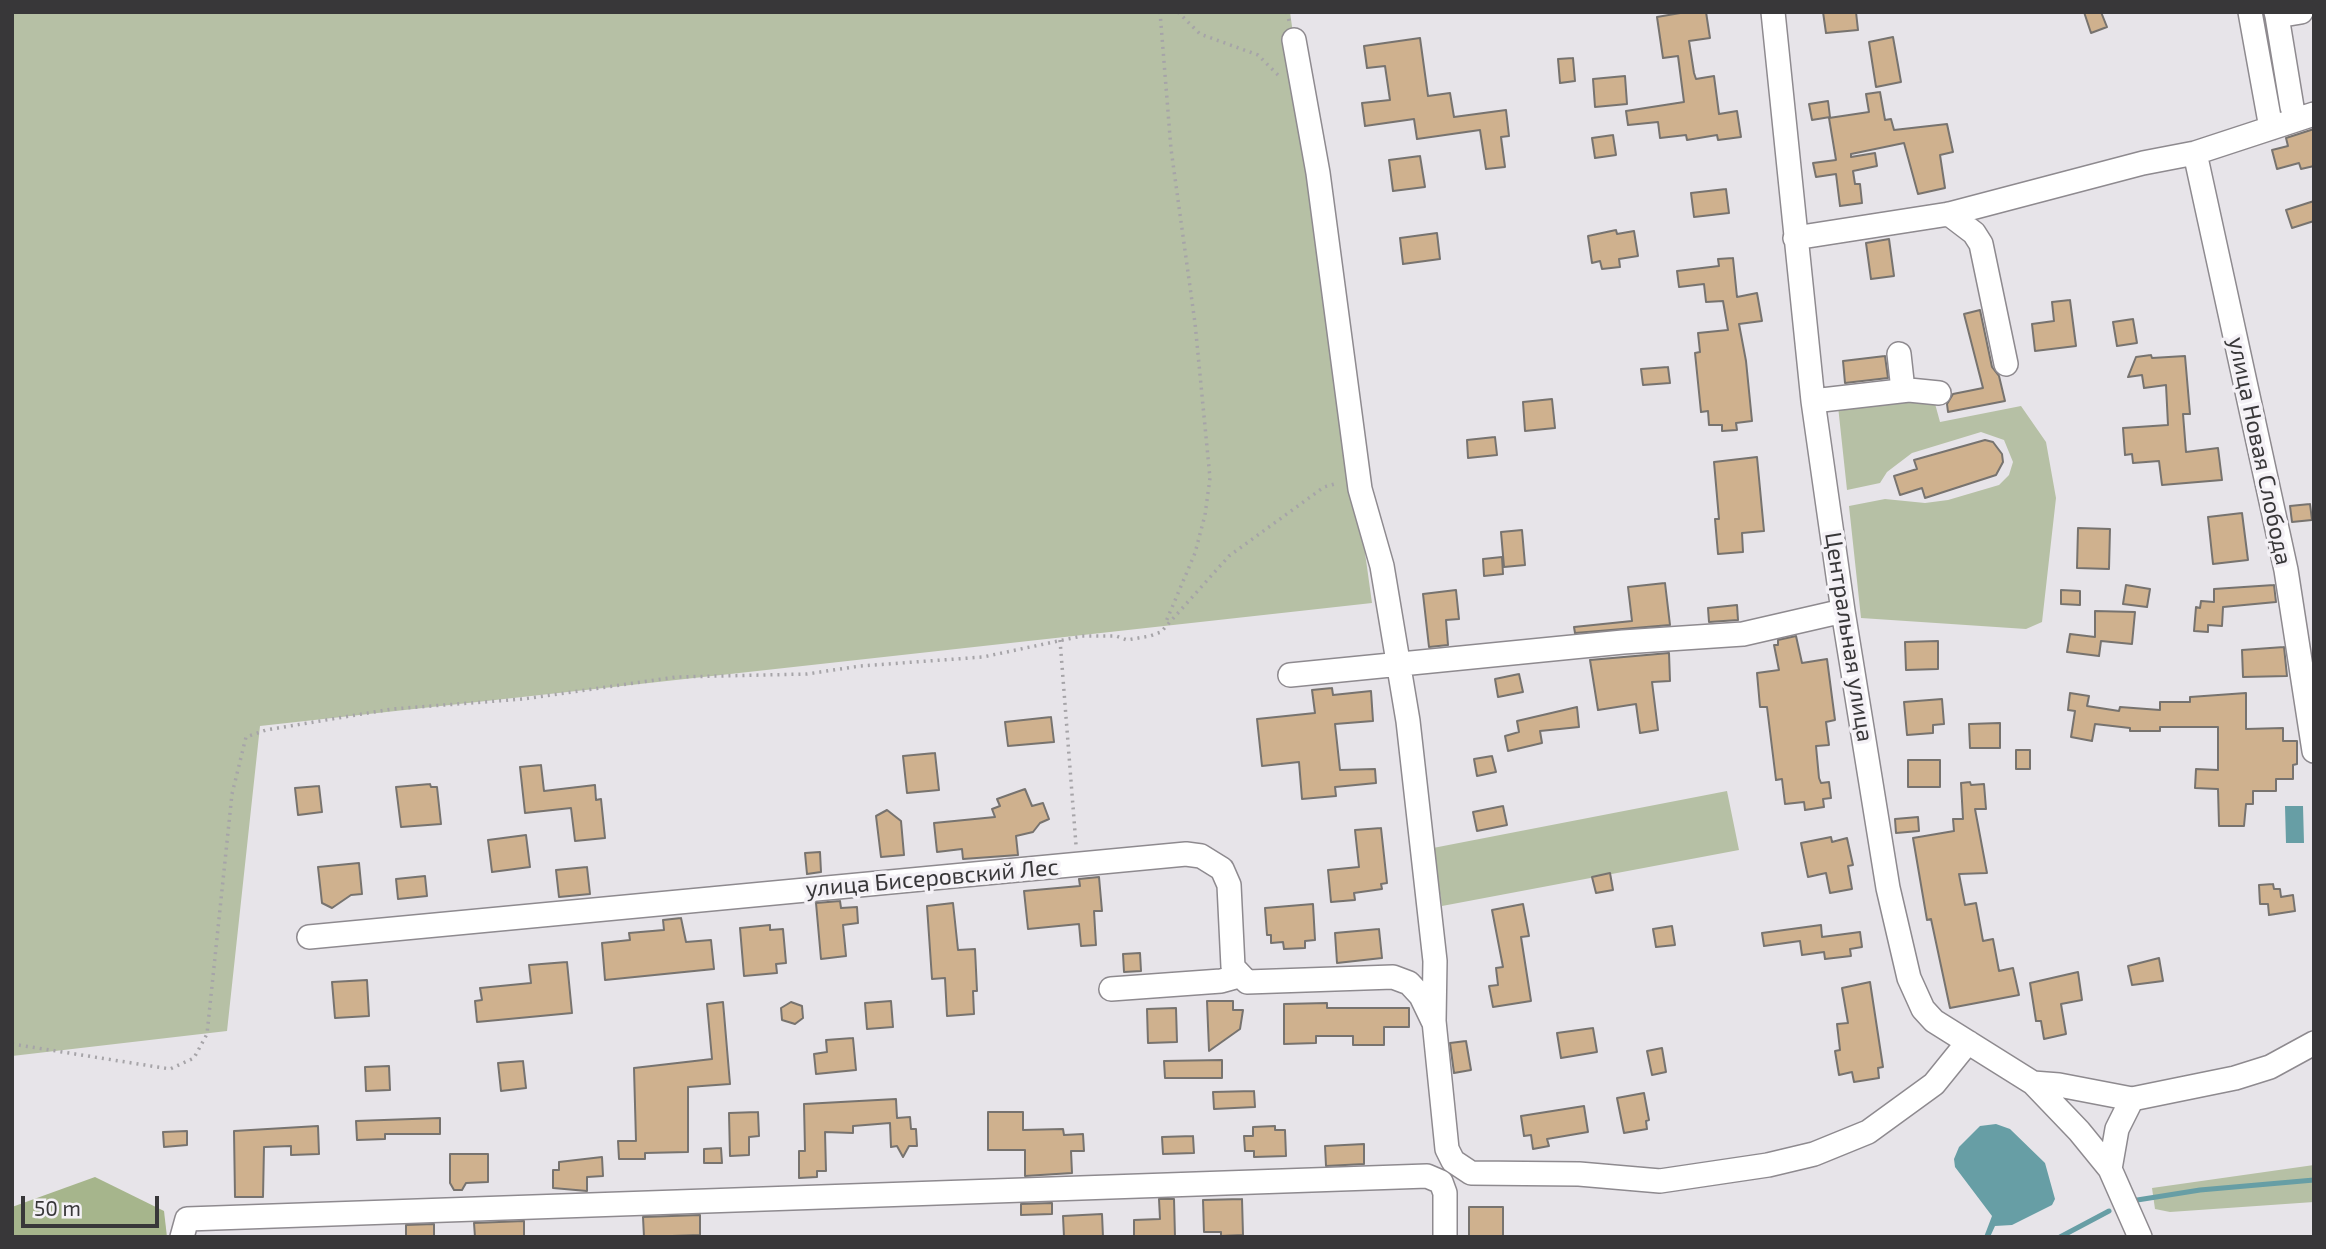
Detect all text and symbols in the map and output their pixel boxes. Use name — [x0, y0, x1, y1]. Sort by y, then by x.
street label: улица Новая Слобода — [2222, 335, 2298, 567]
street label: Центральная улица — [1819, 530, 1879, 744]
street label: улица Бисеровский Лес — [804, 853, 1060, 903]
scale bar — [24, 1182, 163, 1226]
text: 50 m — [34, 1195, 81, 1220]

